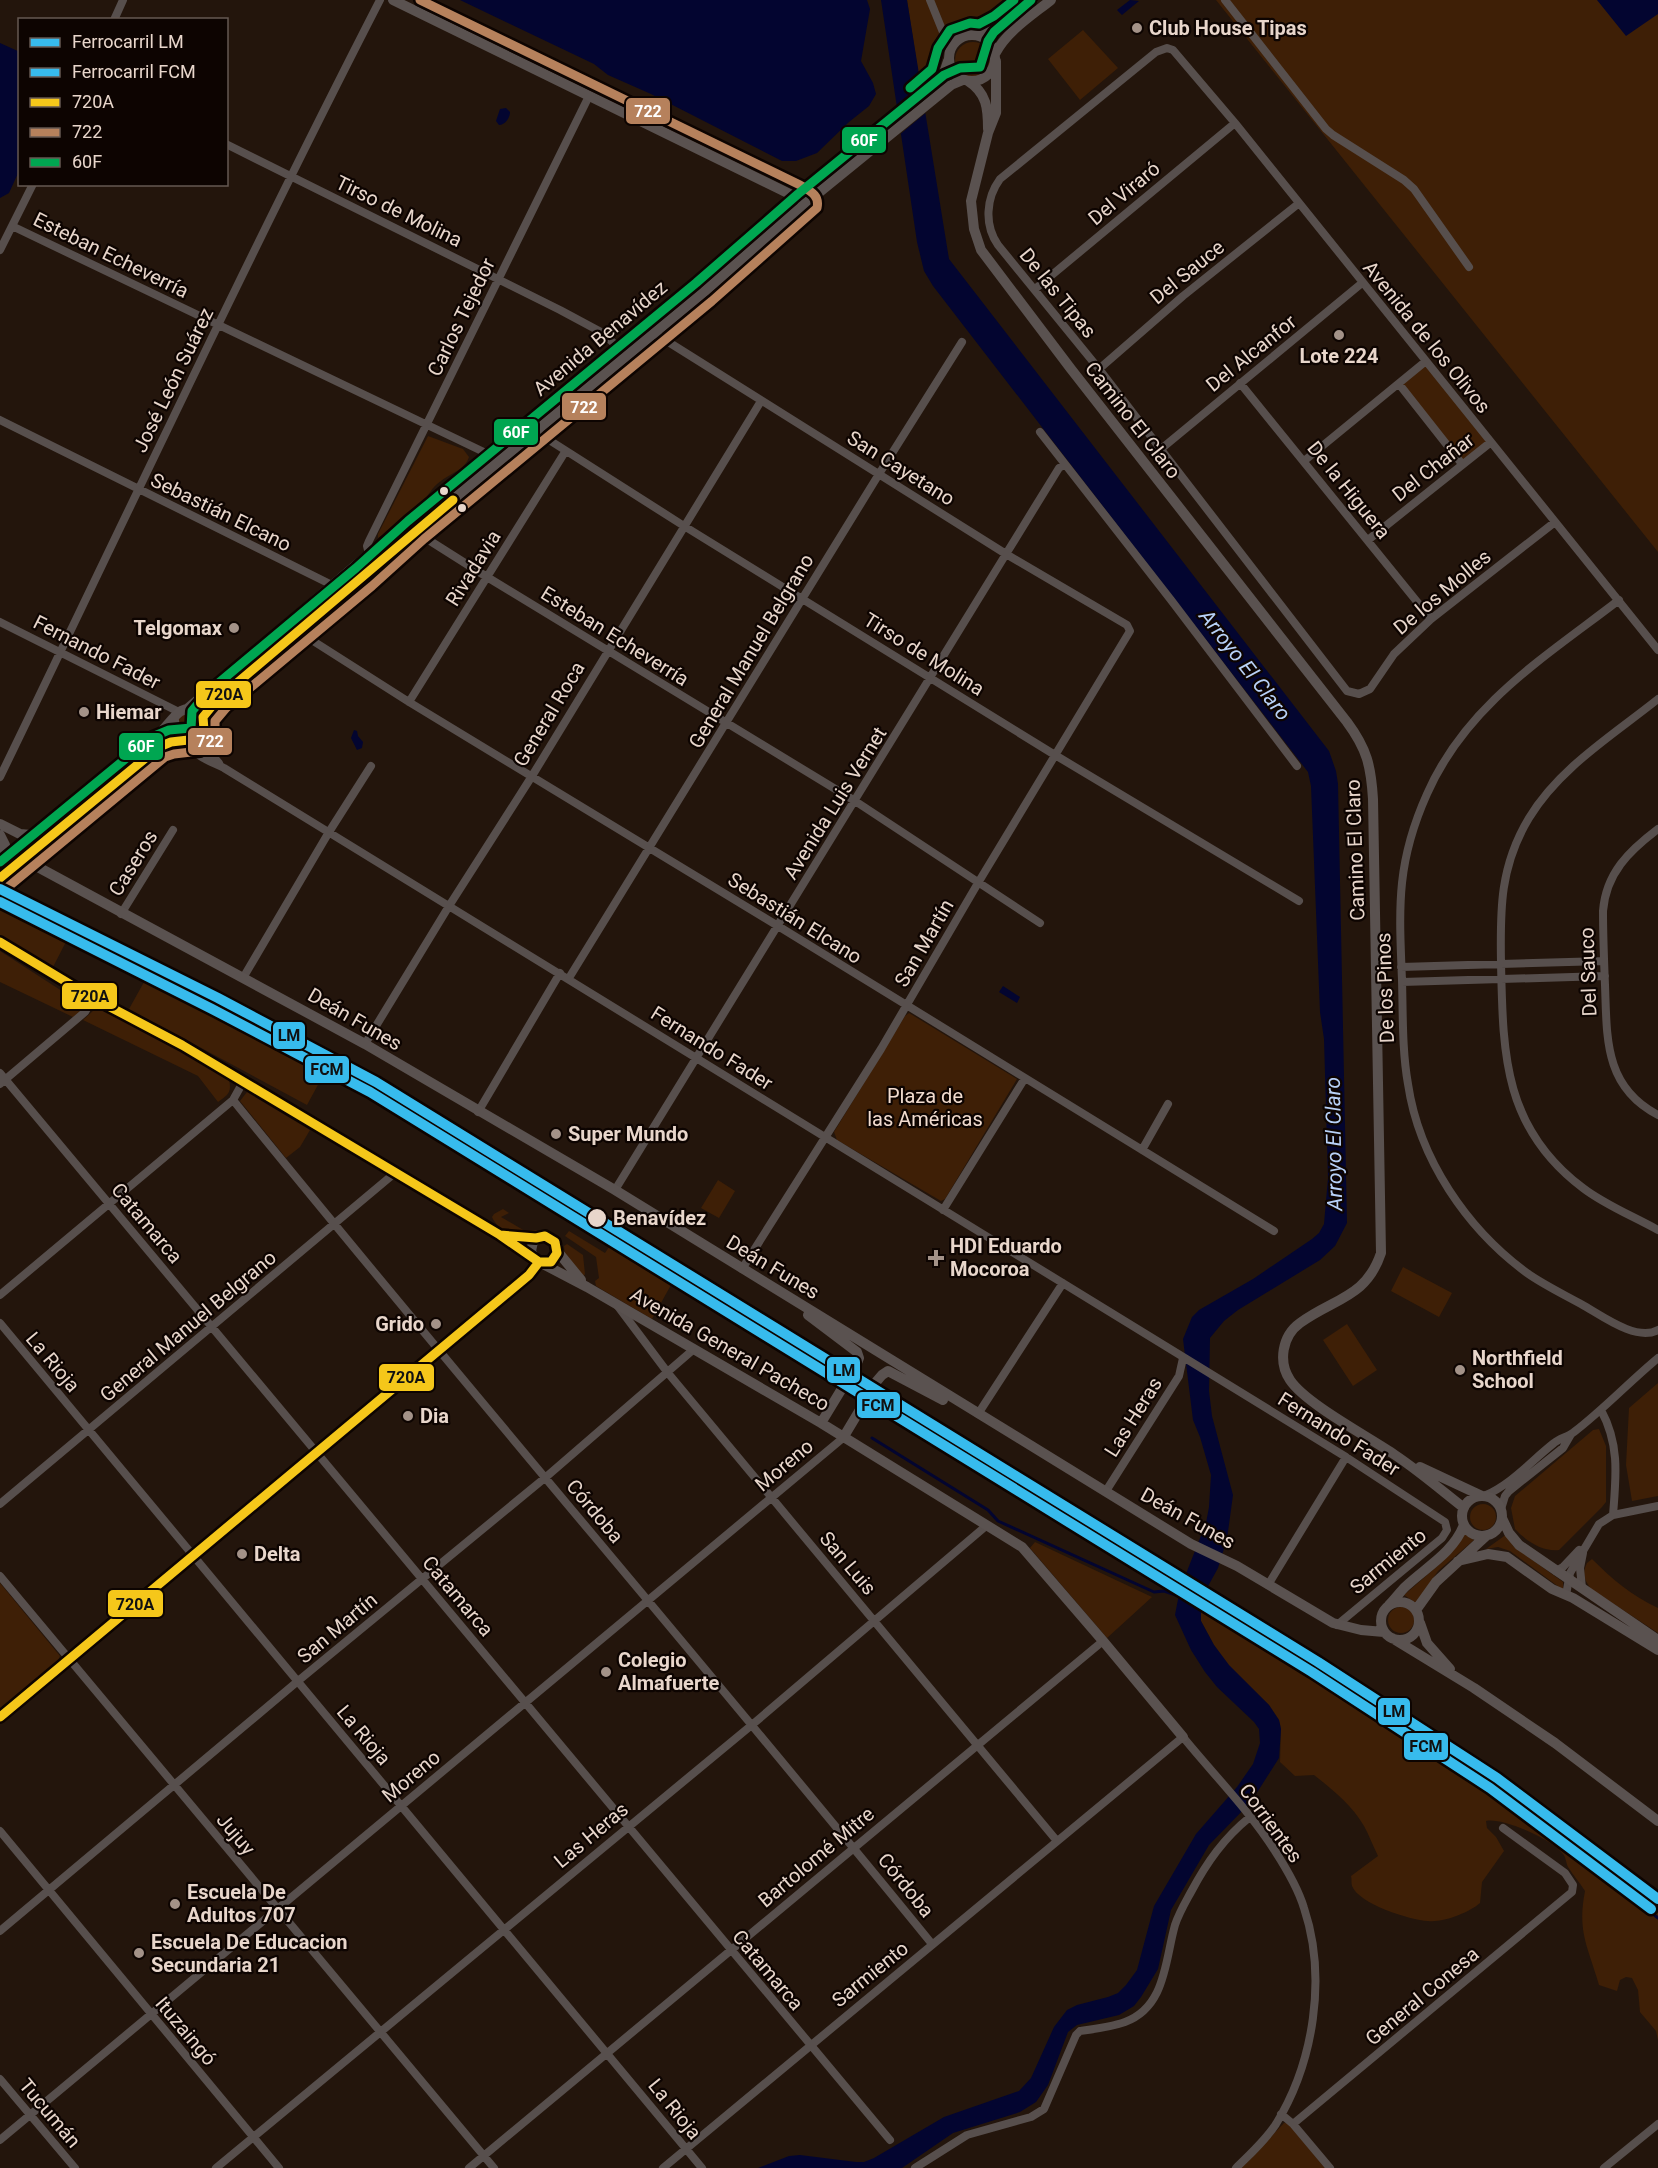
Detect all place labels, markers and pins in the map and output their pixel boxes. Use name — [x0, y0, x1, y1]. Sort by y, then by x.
place label: Club House Tipas — [1149, 16, 1307, 40]
marker: Club House Tipas — [1130, 21, 1144, 35]
marker: Lote 224 — [1332, 328, 1346, 342]
place label: Lote 224 — [1299, 344, 1379, 368]
unlabelled marker — [438, 485, 450, 497]
unlabelled marker — [456, 502, 468, 514]
place label: Telgomax — [133, 616, 223, 640]
marker: Telgomax — [227, 621, 241, 635]
place label: Hiemar — [96, 700, 162, 724]
marker: Hiemar — [77, 705, 91, 719]
place label: Super Mundo — [568, 1122, 688, 1146]
marker: Super Mundo — [549, 1127, 563, 1141]
place label: Benavídez — [613, 1206, 706, 1230]
marker: Benavídez — [586, 1207, 608, 1229]
place label: HDI Eduardo Mocoroa — [950, 1234, 1062, 1281]
marker: HDI Eduardo Mocoroa — [927, 1249, 945, 1267]
place label: Grido — [375, 1312, 424, 1336]
marker: Grido — [429, 1317, 443, 1331]
place label: Northfield School — [1472, 1346, 1563, 1393]
marker: Northfield School — [1453, 1363, 1467, 1377]
place label: Dia — [420, 1404, 449, 1428]
marker: Dia — [401, 1409, 415, 1423]
place label: Delta — [254, 1542, 301, 1566]
marker: Delta — [235, 1547, 249, 1561]
place label: Colegio Almafuerte — [618, 1648, 719, 1695]
marker: Colegio Almafuerte — [599, 1665, 613, 1679]
place label: Escuela De Adultos 707 — [187, 1880, 296, 1927]
marker: Escuela De Adultos 707 — [168, 1897, 182, 1911]
place label: Escuela De Educacion Secundaria 21 — [151, 1930, 348, 1977]
marker: Escuela De Educacion Secundaria 21 — [132, 1946, 146, 1960]

